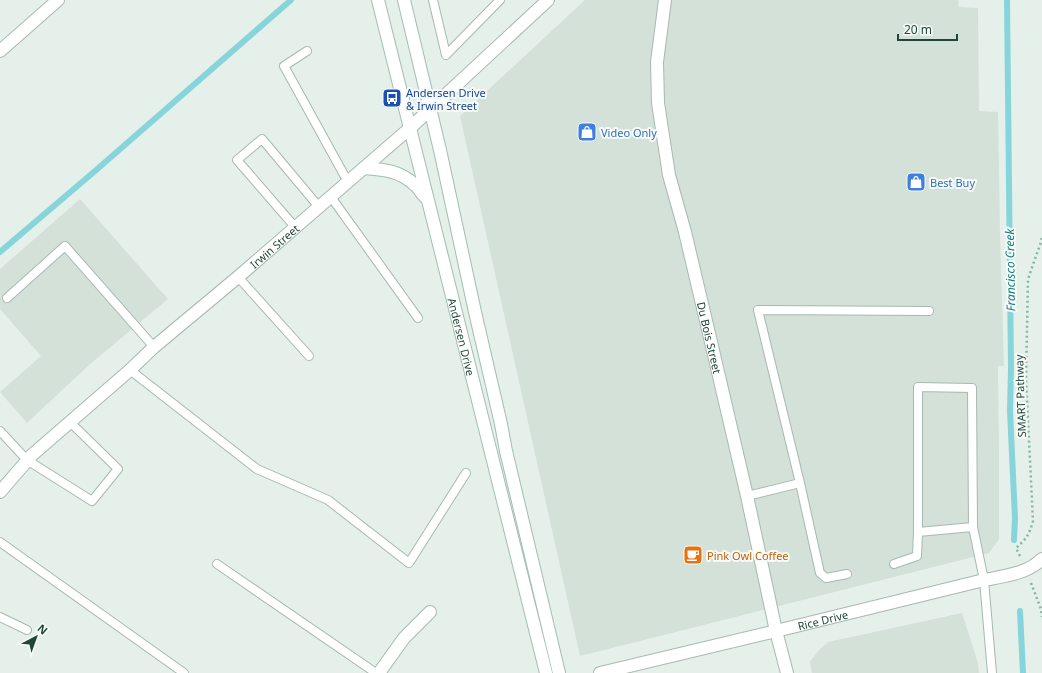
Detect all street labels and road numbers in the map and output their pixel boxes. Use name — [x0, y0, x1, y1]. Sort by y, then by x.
street label: Irwin Street — [246, 220, 302, 271]
street label: Andersen Drive — [445, 296, 479, 377]
street label: Du Bois Street — [694, 300, 726, 375]
street label: SMART Pathway — [1011, 354, 1029, 438]
street label: Rice Drive — [796, 606, 849, 633]

